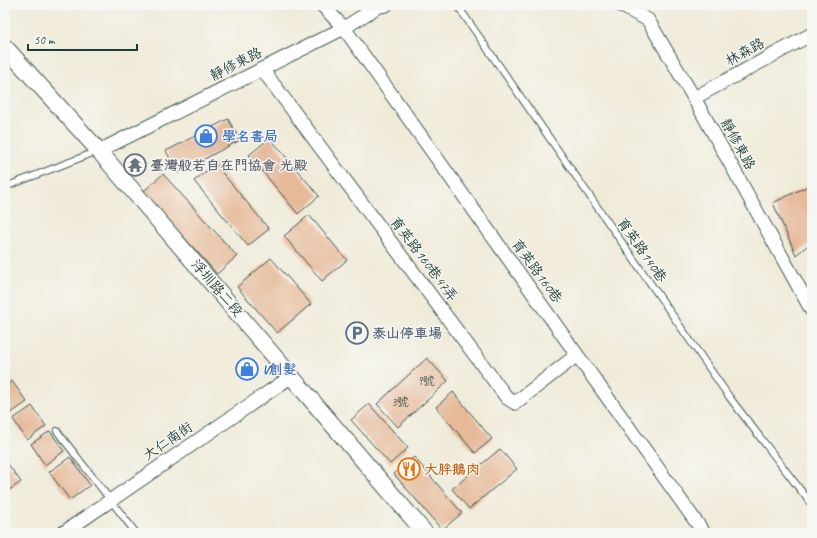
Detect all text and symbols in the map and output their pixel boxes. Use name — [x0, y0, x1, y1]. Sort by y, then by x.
scale bar — [28, 26, 137, 52]
text: 50 m — [34, 32, 56, 48]
street label: 林森路 — [723, 34, 767, 70]
street label: 靜修東路 — [207, 44, 265, 84]
street label: 靜修東路 — [717, 115, 759, 173]
shop icon: 學名書局 — [193, 123, 219, 149]
place label: 學名書局 — [222, 128, 278, 145]
temple icon: 臺灣般若自在門協會 光殿 — [122, 152, 148, 178]
place label: 臺灣般若自在門協會 光殿 — [150, 157, 307, 174]
street label: 育英路160巷47弄 — [387, 213, 461, 305]
street label: 育英路140巷 — [614, 214, 671, 286]
street label: 育英路160巷 — [508, 236, 566, 307]
street label: 浮圳路二段 — [188, 256, 246, 320]
parking icon: 泰山停車場 — [344, 320, 370, 346]
place label: 泰山停車場 — [372, 325, 442, 342]
shop icon: V創髮 — [234, 356, 260, 382]
place label: V創髮 — [262, 361, 297, 378]
house number: 9號 — [417, 373, 435, 389]
house number: 3號 — [391, 394, 409, 410]
street label: 大仁南街 — [140, 418, 196, 464]
restaurant icon: 大胖鵝肉 — [396, 456, 422, 482]
place label: 大胖鵝肉 — [424, 461, 480, 478]

